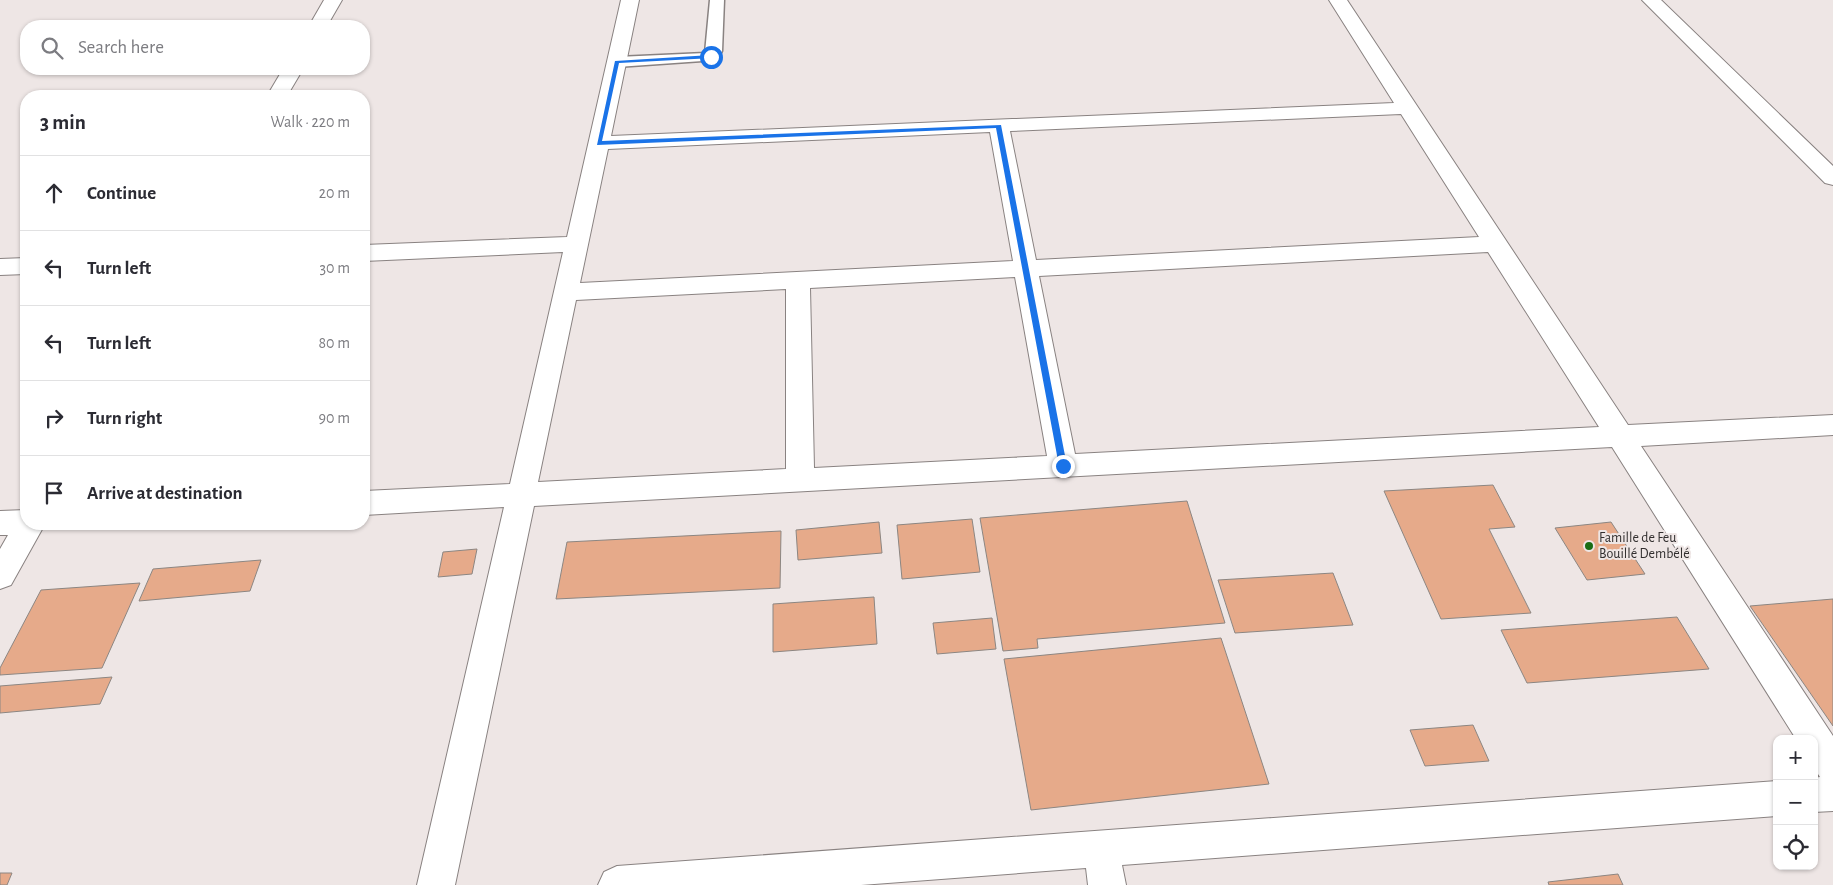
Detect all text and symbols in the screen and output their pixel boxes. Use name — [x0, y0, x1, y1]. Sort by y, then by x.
search box — [20, 20, 370, 75]
icon: search — [38, 34, 66, 62]
text: Search here — [78, 38, 164, 57]
route start — [700, 46, 723, 69]
text: 3 min — [40, 112, 86, 133]
text: Walk · 220 m — [271, 114, 350, 130]
icon: ahead — [40, 179, 68, 207]
text: Continue — [87, 184, 156, 203]
text: 20 m — [319, 185, 350, 201]
icon: left — [40, 254, 68, 282]
text: Turn left — [87, 259, 151, 278]
text: 30 m — [320, 260, 350, 276]
icon: left — [40, 329, 68, 357]
text: Turn left — [87, 334, 151, 353]
text: 80 m — [319, 335, 350, 351]
icon: right — [40, 404, 68, 432]
text: Turn right — [87, 409, 162, 428]
text: 90 m — [319, 410, 350, 426]
route end — [1052, 455, 1075, 478]
icon: arrive — [40, 479, 68, 507]
text: Arrive at destination — [87, 484, 243, 503]
place label: Famille de Feu Bouillé Dembélé — [1599, 531, 1690, 561]
marker: Famille de Feu Bouillé Dembélé — [1583, 540, 1595, 552]
map controls — [1773, 735, 1818, 870]
button: + — [1773, 735, 1818, 780]
button: − — [1773, 780, 1818, 825]
button: locate — [1773, 825, 1818, 870]

